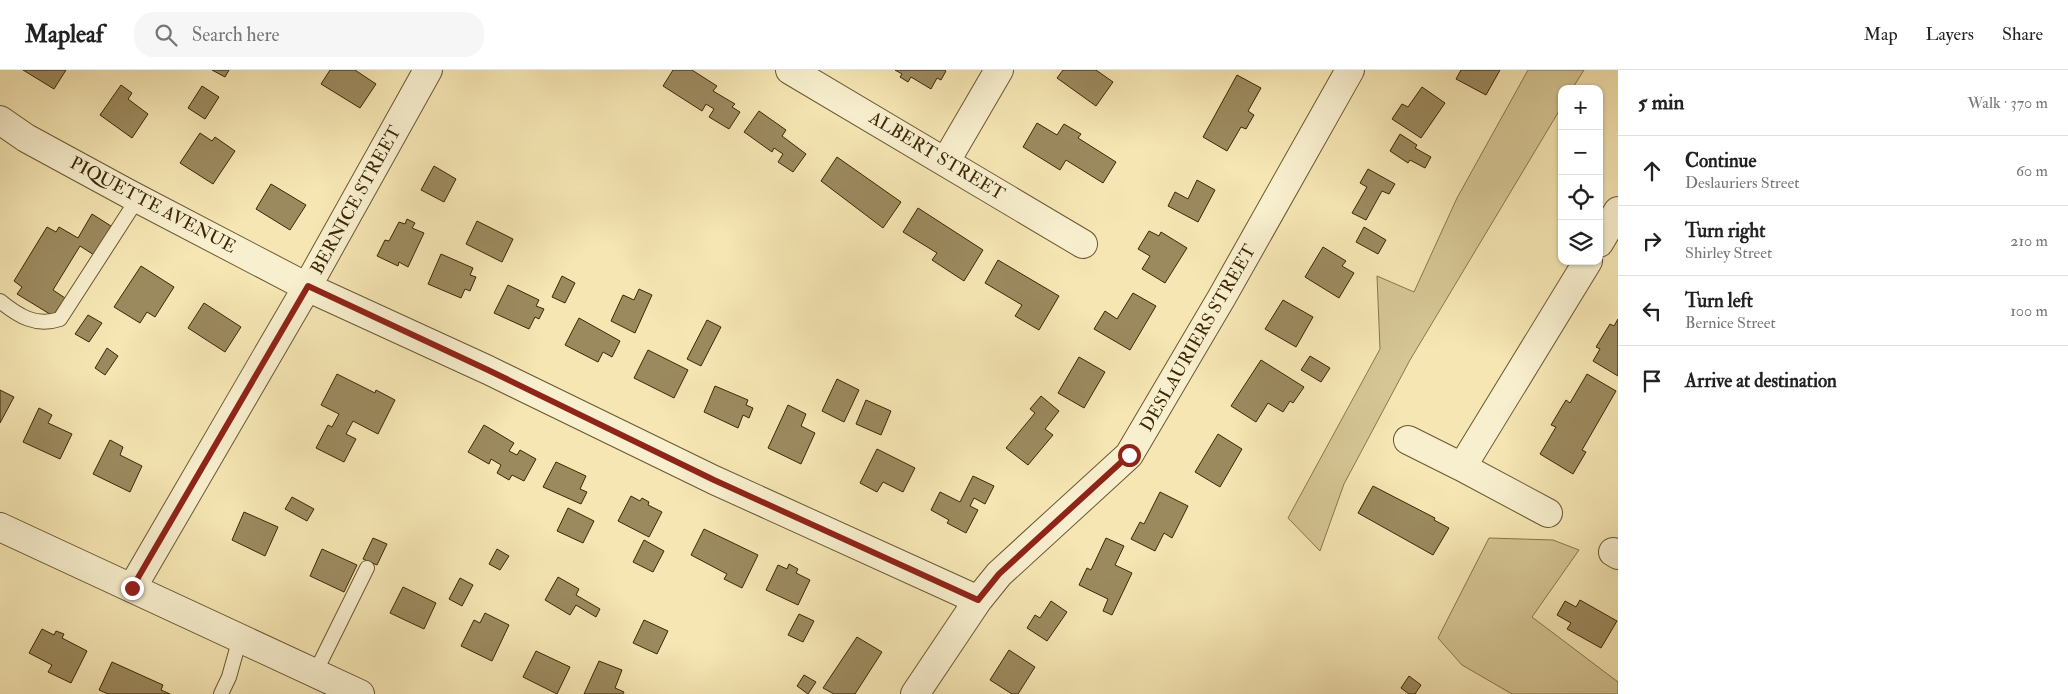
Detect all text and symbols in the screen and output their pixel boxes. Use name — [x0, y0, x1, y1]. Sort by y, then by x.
search box — [134, 12, 484, 57]
text: Mapleaf — [25, 19, 104, 50]
icon: search — [152, 21, 180, 49]
text: Search here — [192, 23, 279, 47]
text: Map — [1864, 23, 1898, 46]
text: Layers — [1926, 23, 1974, 46]
text: Share — [2002, 23, 2043, 46]
map controls — [1558, 85, 1603, 265]
button: + — [1558, 85, 1603, 130]
text: 5 min — [1638, 89, 1684, 116]
text: Walk · 370 m — [1967, 93, 2048, 113]
street label: ALBERT STREET — [864, 106, 1010, 206]
street label: BERNICE STREET — [306, 121, 407, 278]
button: − — [1558, 130, 1603, 175]
text: Continue — [1685, 149, 1756, 173]
street label: PIQUETTE AVENUE — [66, 151, 240, 259]
icon: ahead — [1638, 157, 1666, 185]
text: 60 m — [2016, 161, 2048, 181]
text: Deslauriers Street — [1685, 173, 1799, 193]
button: locate — [1558, 175, 1603, 220]
text: Turn right — [1685, 219, 1765, 243]
button: layers — [1558, 220, 1603, 265]
icon: right — [1638, 227, 1666, 255]
text: 210 m — [2010, 231, 2048, 251]
street label: DESLAURIERS STREET — [1135, 240, 1261, 436]
text: Shirley Street — [1685, 243, 1772, 263]
text: Turn left — [1685, 289, 1753, 313]
icon: left — [1638, 297, 1666, 325]
text: 100 m — [2010, 301, 2048, 321]
text: Bernice Street — [1685, 313, 1776, 333]
icon: arrive — [1638, 367, 1666, 395]
text: Arrive at destination — [1685, 369, 1837, 393]
route start — [1118, 444, 1141, 467]
route end — [121, 577, 144, 600]

